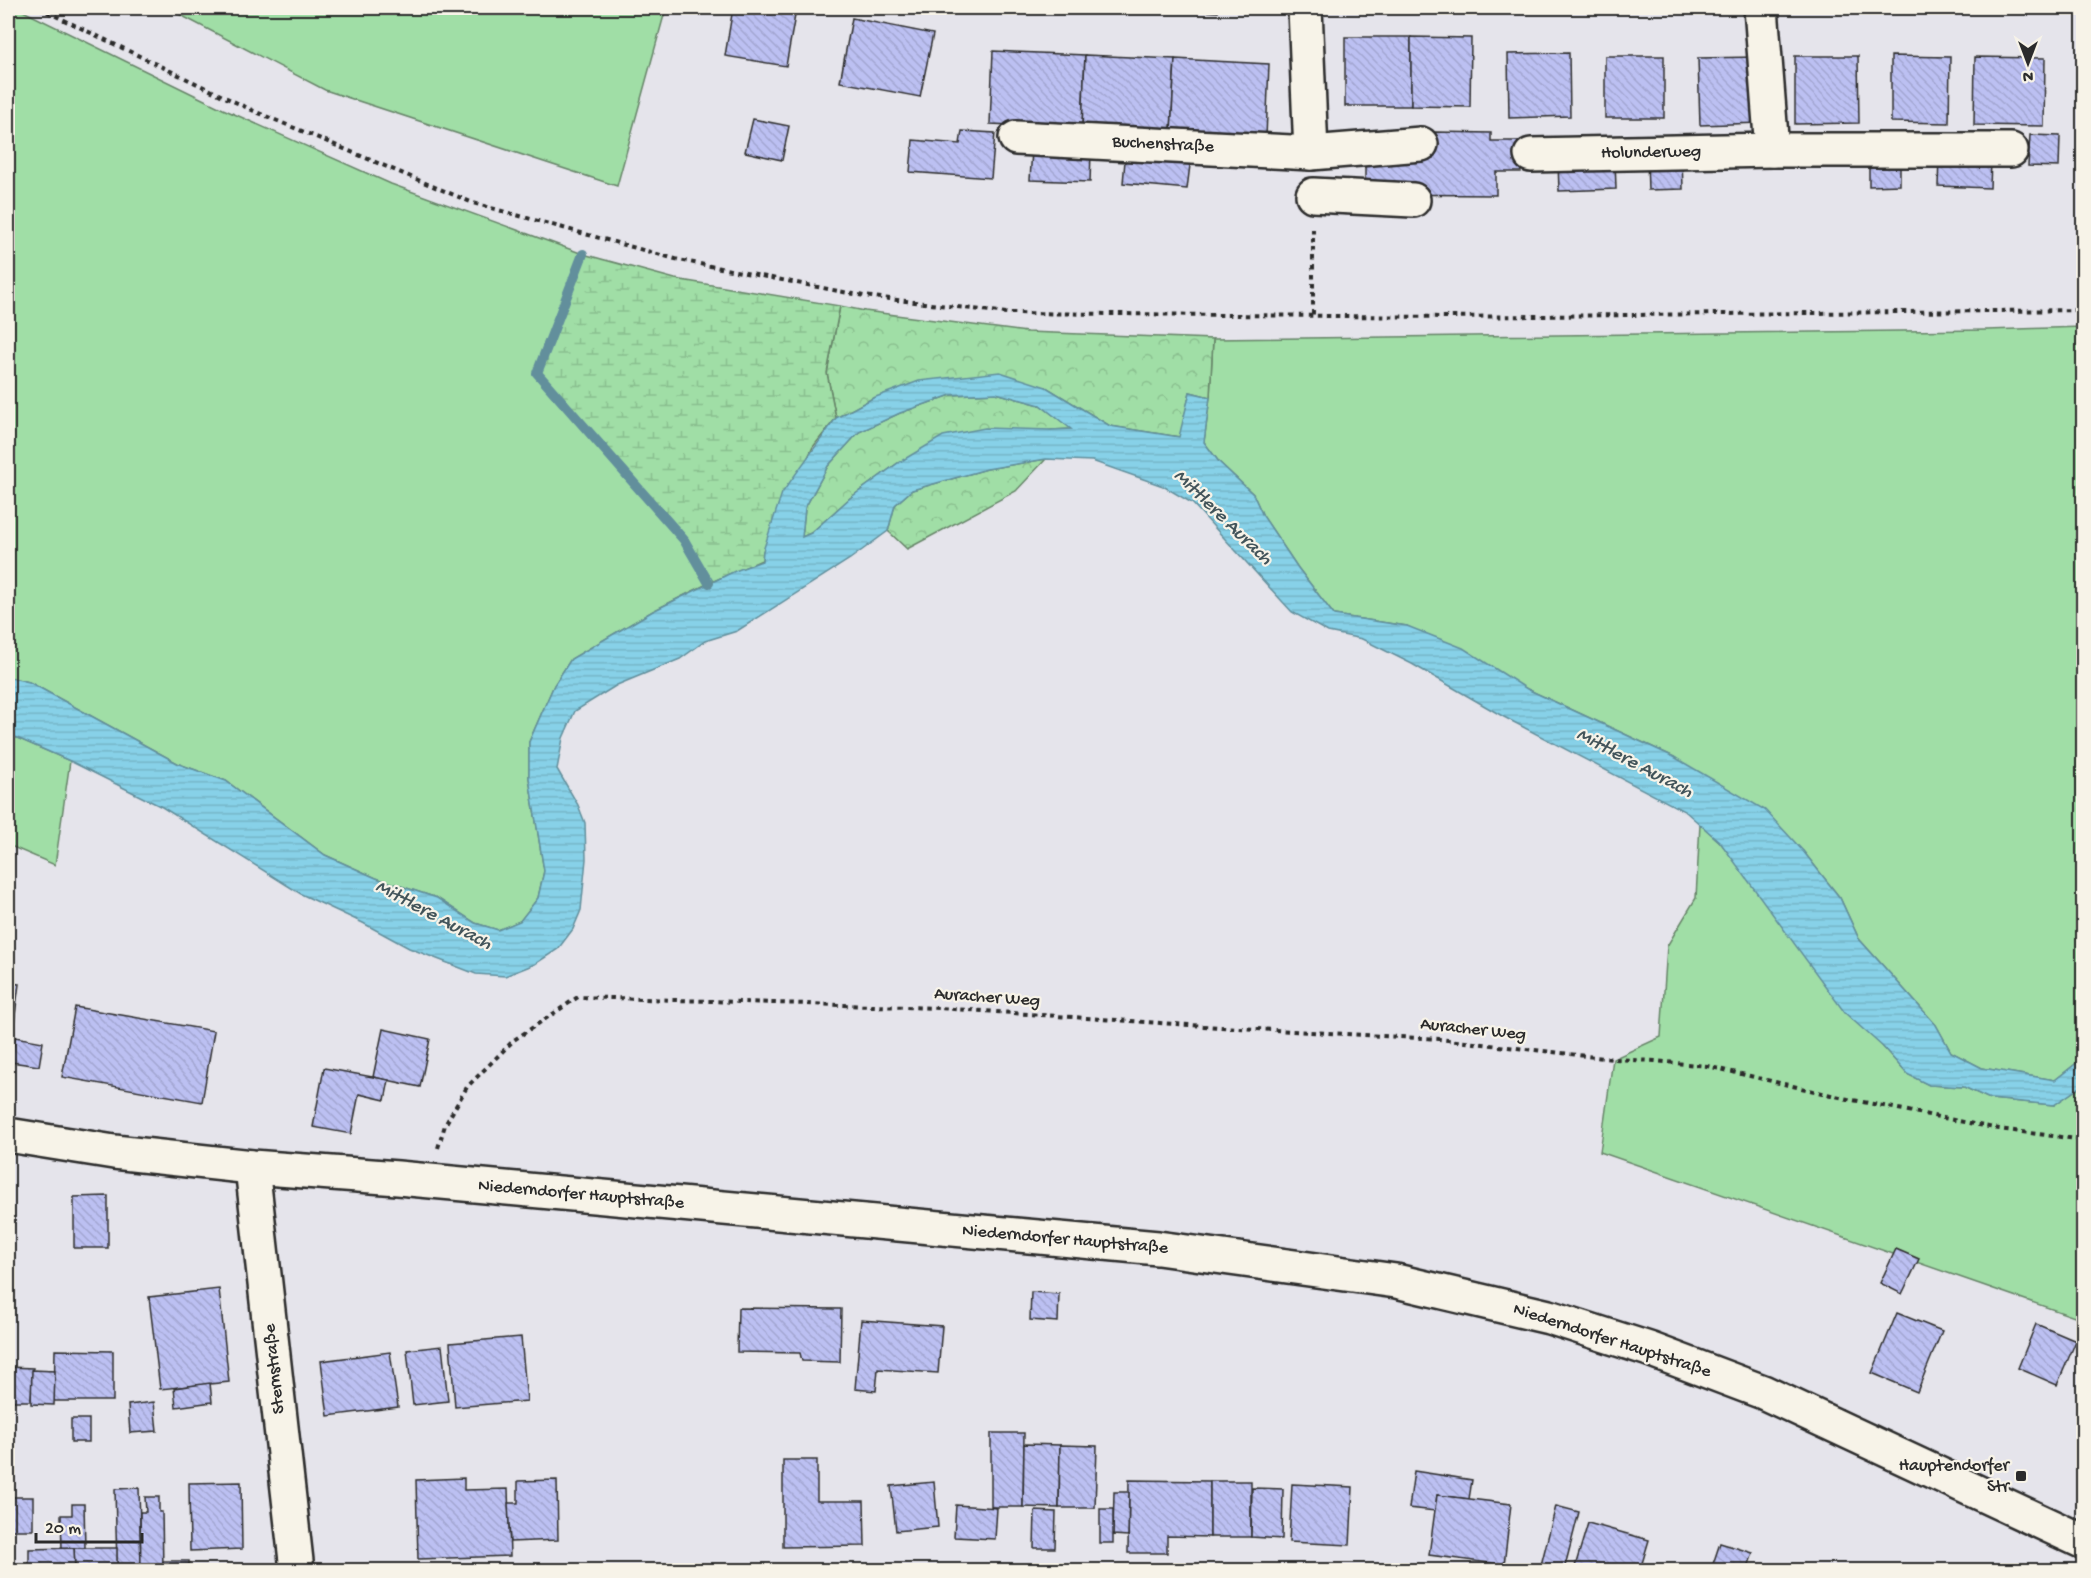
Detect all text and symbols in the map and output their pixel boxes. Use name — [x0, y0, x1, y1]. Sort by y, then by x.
north arrow — [1998, 33, 2058, 93]
text: N — [2022, 65, 2033, 84]
street label: Buchenstraße — [1111, 132, 1215, 158]
street label: Holunderweg — [1601, 142, 1701, 164]
water label: Mittlere Aurach — [1168, 465, 1276, 571]
water label: Mittlere Aurach — [1572, 724, 1696, 804]
water label: Mittlere Aurach — [371, 876, 495, 956]
street label: Auracher Weg — [933, 984, 1041, 1012]
street label: Auracher Weg — [1419, 1014, 1527, 1046]
street label: Niederndorfer Hauptstraße — [477, 1176, 686, 1215]
street label: Niederndorfer Hauptstraße — [961, 1221, 1170, 1260]
street label: Niederndorfer Hauptstraße — [1510, 1299, 1714, 1383]
street label: Sternstraße — [260, 1322, 290, 1415]
place label: Hauptendorfer Str — [1899, 1456, 2011, 1498]
marker: Hauptendorfer Str — [2014, 1469, 2028, 1483]
scale bar — [36, 1506, 142, 1544]
text: 20 m — [45, 1519, 81, 1540]

